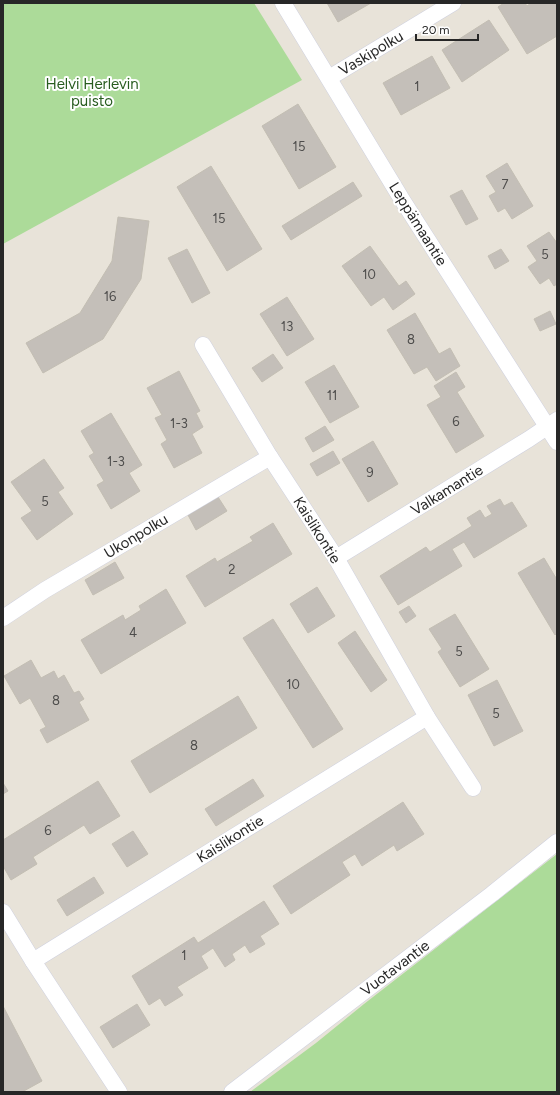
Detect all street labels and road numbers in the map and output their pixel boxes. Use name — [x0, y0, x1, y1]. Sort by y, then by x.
street label: Vaskipolku — [336, 27, 406, 79]
street label: Leppämaantie — [385, 179, 451, 269]
street label: Valkamantie — [408, 461, 486, 519]
street label: Kaislikontie — [289, 493, 345, 567]
street label: Ukonpolku — [101, 510, 171, 562]
street label: Kaislikontie — [193, 811, 267, 867]
street label: Vuotavantie — [357, 936, 433, 1000]

